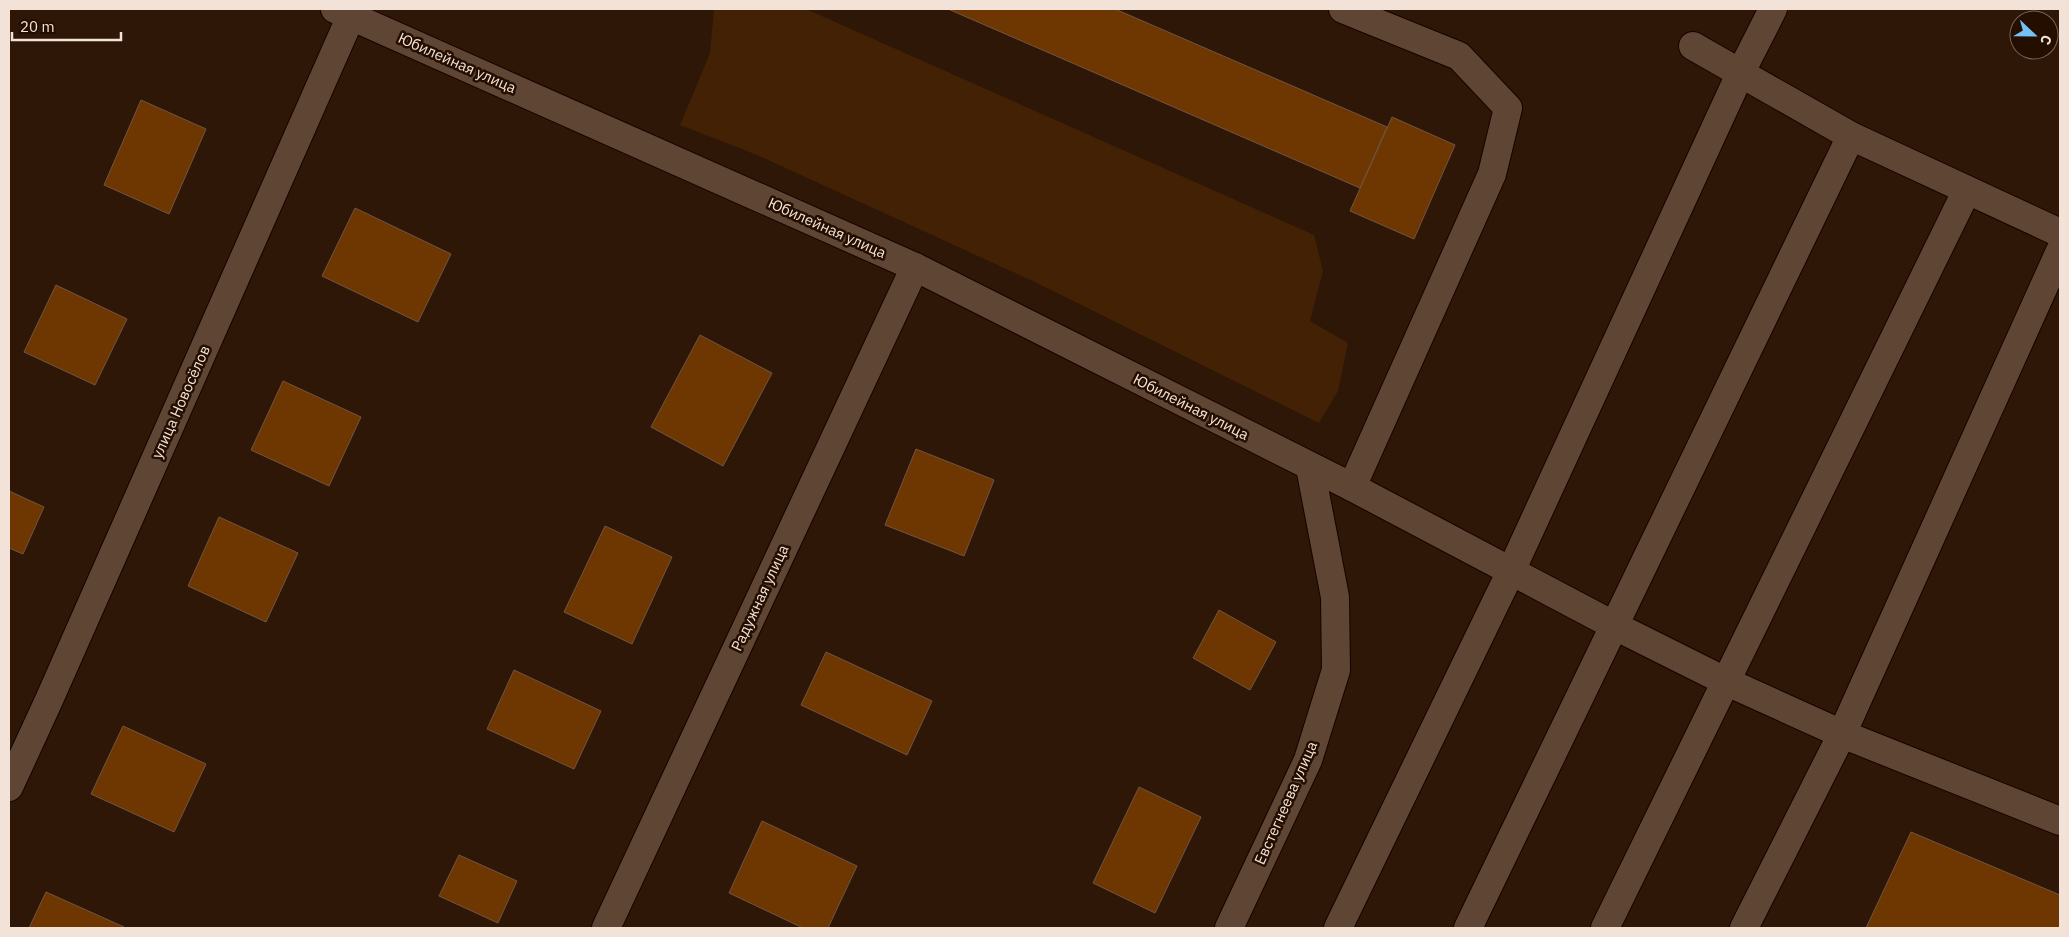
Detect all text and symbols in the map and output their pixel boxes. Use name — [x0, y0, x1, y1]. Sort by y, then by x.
scale bar — [12, 10, 121, 42]
north arrow — [2009, 10, 2059, 60]
text: 20 m — [20, 17, 55, 36]
street label: Юбилейная улица — [395, 28, 519, 97]
text: С — [2036, 32, 2056, 47]
street label: Юбилейная улица — [765, 193, 889, 262]
street label: улица Новосёлов — [147, 342, 214, 461]
street label: Юбилейная улица — [1130, 369, 1252, 444]
street label: Радужная улица — [727, 542, 792, 654]
street label: Евстегнеева улица — [1250, 738, 1321, 867]

